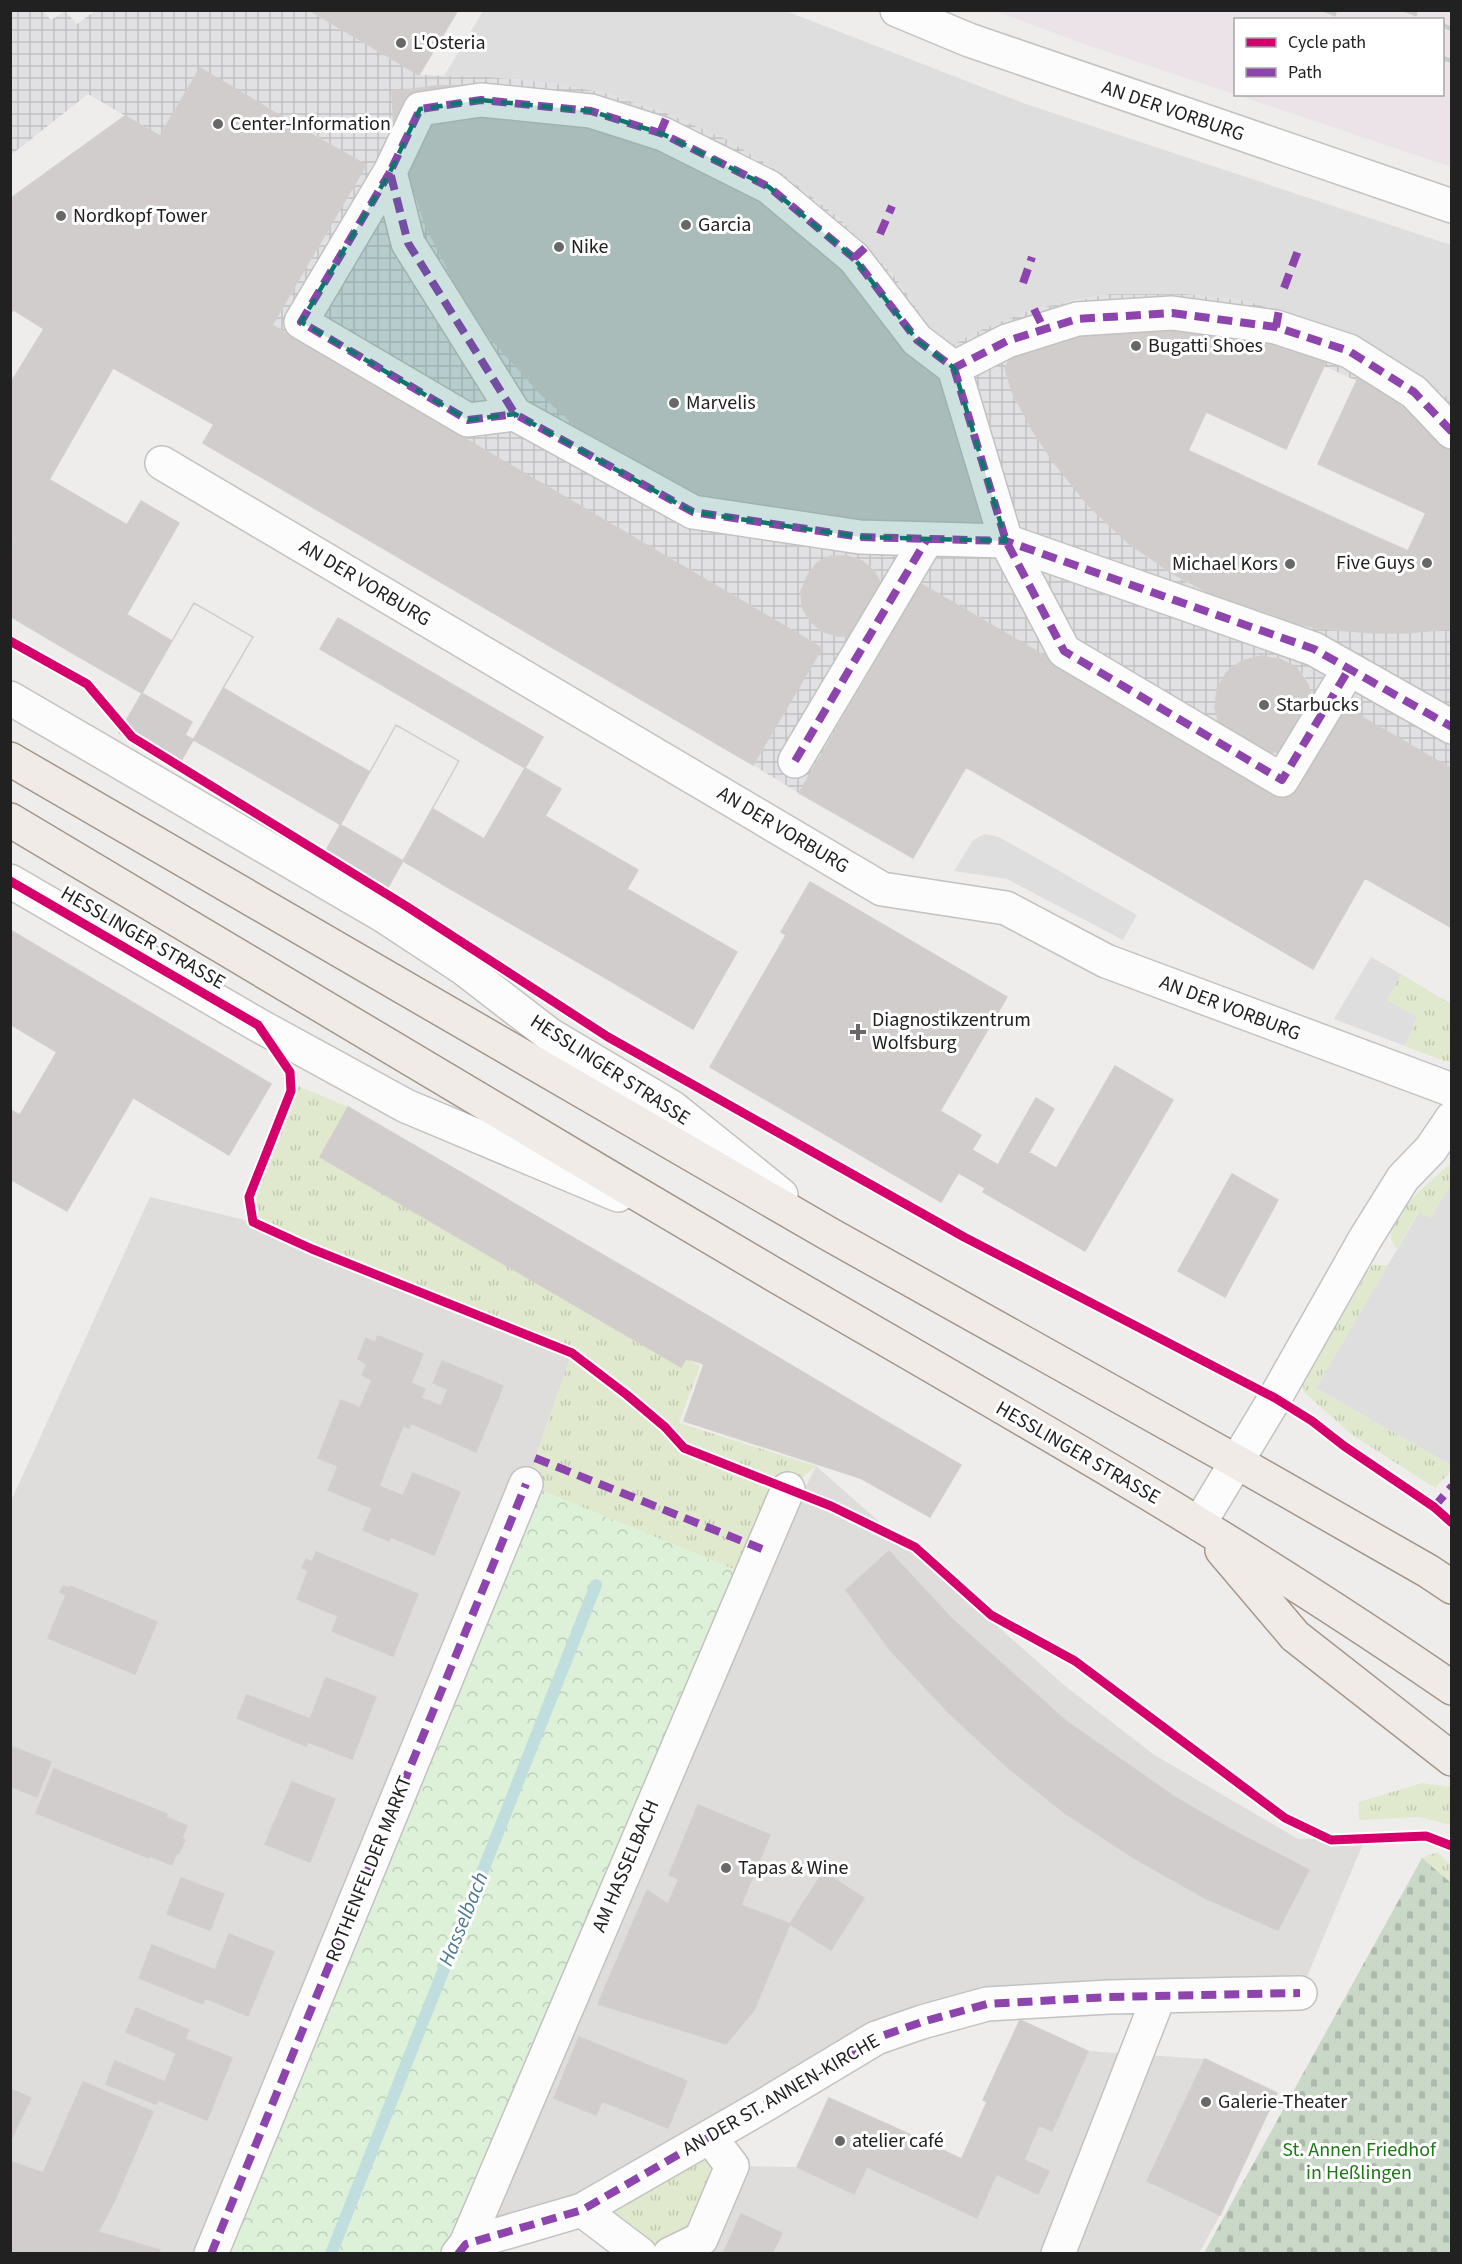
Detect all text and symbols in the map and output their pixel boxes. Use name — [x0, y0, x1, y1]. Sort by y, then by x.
legend — [1234, 18, 1444, 96]
place label: L'Osteria — [413, 29, 486, 57]
text: Cycle path — [1288, 30, 1366, 55]
marker: L'Osteria — [394, 36, 408, 50]
text: Path — [1288, 60, 1322, 85]
street label: AN DER VORBURG — [1098, 73, 1248, 149]
place label: Center-Information — [230, 110, 391, 138]
marker: Center-Information — [211, 117, 225, 131]
place label: Nordkopf Tower — [73, 202, 207, 230]
marker: Nordkopf Tower — [54, 209, 68, 223]
place label: Garcia — [698, 211, 751, 239]
marker: Garcia — [679, 218, 693, 232]
place label: Nike — [571, 233, 608, 261]
marker: Nike — [552, 240, 566, 254]
place label: Bugatti Shoes — [1148, 332, 1263, 360]
marker: Bugatti Shoes — [1129, 339, 1143, 353]
place label: Marvelis — [686, 389, 756, 417]
marker: Marvelis — [667, 396, 681, 410]
street label: AN DER VORBURG — [294, 533, 436, 633]
place label: Five Guys — [1336, 549, 1415, 577]
place label: Michael Kors — [1172, 550, 1278, 578]
marker: Five Guys — [1420, 556, 1434, 570]
marker: Michael Kors — [1283, 557, 1297, 571]
place label: Starbucks — [1276, 691, 1359, 719]
marker: Starbucks — [1257, 698, 1271, 712]
street label: AN DER VORBURG — [712, 780, 854, 880]
street label: HESSLINGER STRASSE — [56, 879, 230, 997]
street label: AN DER VORBURG — [1155, 968, 1305, 1048]
place label: Diagnostikzentrum Wolfsburg — [872, 1006, 1031, 1057]
street label: HESSLINGER STRASSE — [525, 1008, 695, 1132]
marker: Diagnostikzentrum Wolfsburg — [849, 1023, 867, 1041]
street label: HESSLINGER STRASSE — [991, 1394, 1165, 1512]
street label: ROTHENFELDER MARKT — [319, 1771, 419, 1966]
street label: AM HASSELBACH — [585, 1795, 667, 1937]
place label: Tapas & Wine — [738, 1854, 848, 1882]
marker: Tapas & Wine — [719, 1861, 733, 1875]
water label: Hasselbach — [431, 1867, 495, 1971]
street label: AN DER ST. ANNEN-KIRCHE — [677, 2027, 885, 2163]
place label: Galerie-Theater — [1218, 2088, 1347, 2116]
marker: Galerie-Theater — [1199, 2095, 1213, 2109]
place label: atelier café — [852, 2127, 944, 2155]
marker: atelier café — [833, 2134, 847, 2148]
park label: St. Annen Friedhof in Heßlingen — [1282, 2136, 1437, 2187]

